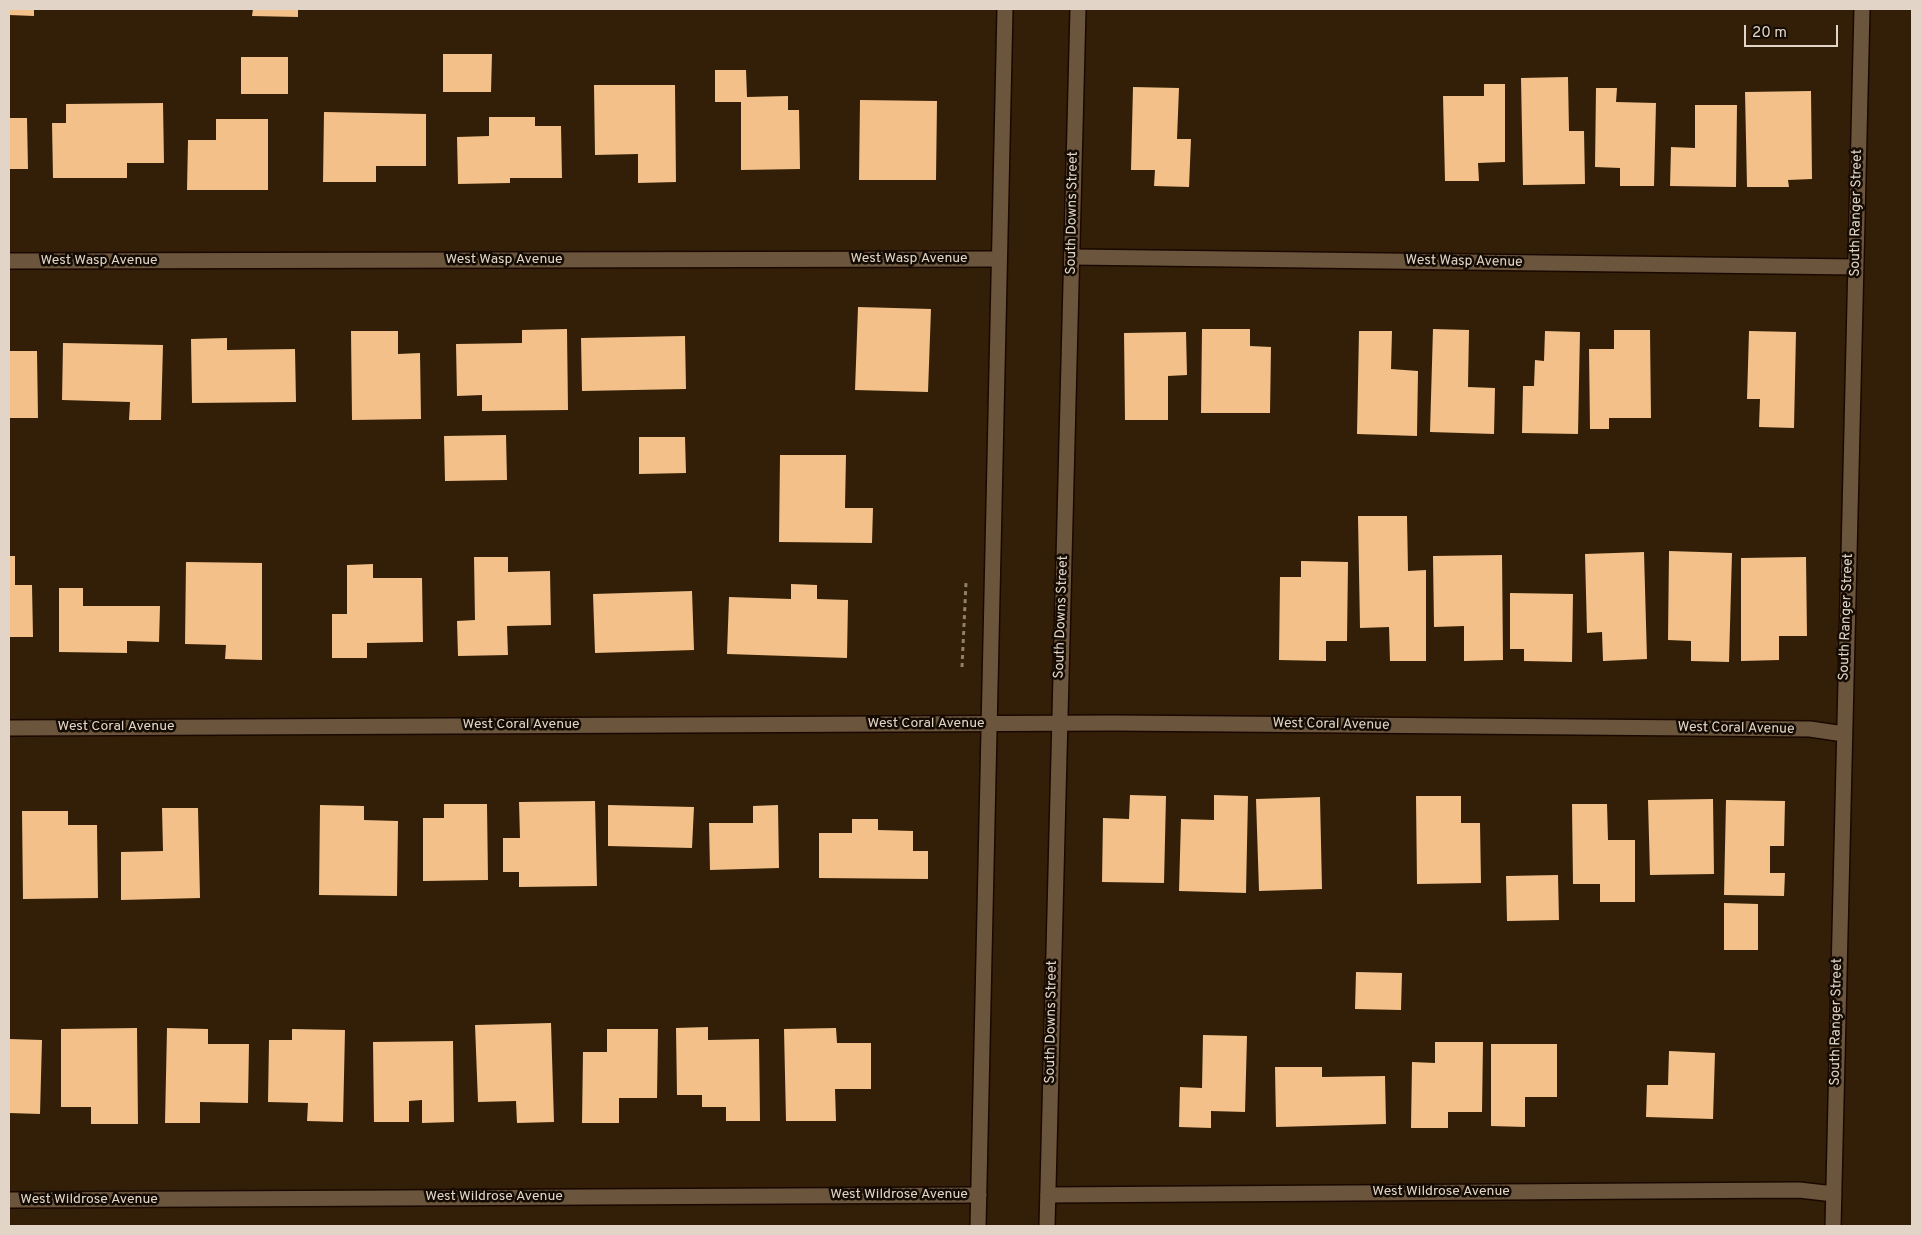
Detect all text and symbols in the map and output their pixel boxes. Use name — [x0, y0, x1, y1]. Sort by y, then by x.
scale bar — [1746, 15, 1840, 47]
text: 20 m — [1752, 24, 1787, 43]
street label: South Ranger Street — [1847, 149, 1867, 277]
street label: South Downs Street — [1064, 151, 1082, 275]
street label: West Wasp Avenue — [850, 251, 968, 267]
street label: West Wasp Avenue — [445, 252, 563, 268]
street label: West Wasp Avenue — [40, 253, 158, 269]
street label: West Wasp Avenue — [1405, 253, 1523, 271]
street label: South Ranger Street — [1836, 553, 1858, 681]
street label: South Downs Street — [1051, 555, 1073, 679]
street label: West Coral Avenue — [867, 716, 985, 732]
street label: West Coral Avenue — [1272, 716, 1390, 734]
street label: West Coral Avenue — [462, 717, 580, 733]
street label: West Coral Avenue — [57, 719, 175, 735]
street label: West Coral Avenue — [1677, 720, 1795, 738]
street label: South Ranger Street — [1827, 958, 1847, 1086]
street label: South Downs Street — [1043, 960, 1061, 1084]
street label: West Wildrose Avenue — [1372, 1184, 1510, 1200]
street label: West Wildrose Avenue — [830, 1187, 968, 1203]
street label: West Wildrose Avenue — [425, 1189, 563, 1205]
street label: West Wildrose Avenue — [20, 1192, 158, 1208]

